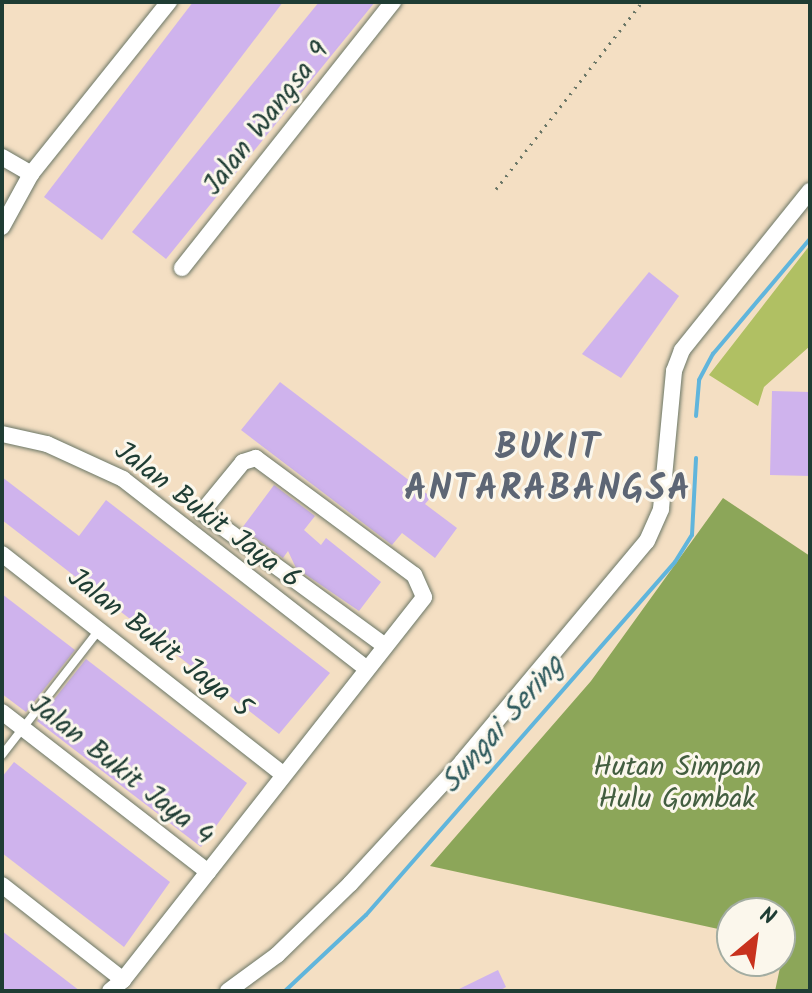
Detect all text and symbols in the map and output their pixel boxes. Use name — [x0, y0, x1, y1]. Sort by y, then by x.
street label: Jalan Wangsa 9 — [197, 36, 337, 202]
district label: BUKIT ANTARABANGSA — [404, 426, 692, 511]
street label: Jalan Bukit Jaya 6 — [107, 435, 307, 597]
street label: Jalan Bukit Jaya 5 — [60, 562, 258, 726]
water label: Sungai Sering — [433, 649, 573, 801]
street label: Jalan Bukit Jaya 4 — [22, 689, 220, 853]
park label: Hutan Simpan Hulu Gombak — [593, 751, 761, 817]
north arrow — [716, 897, 796, 977]
text: N — [752, 899, 781, 936]

